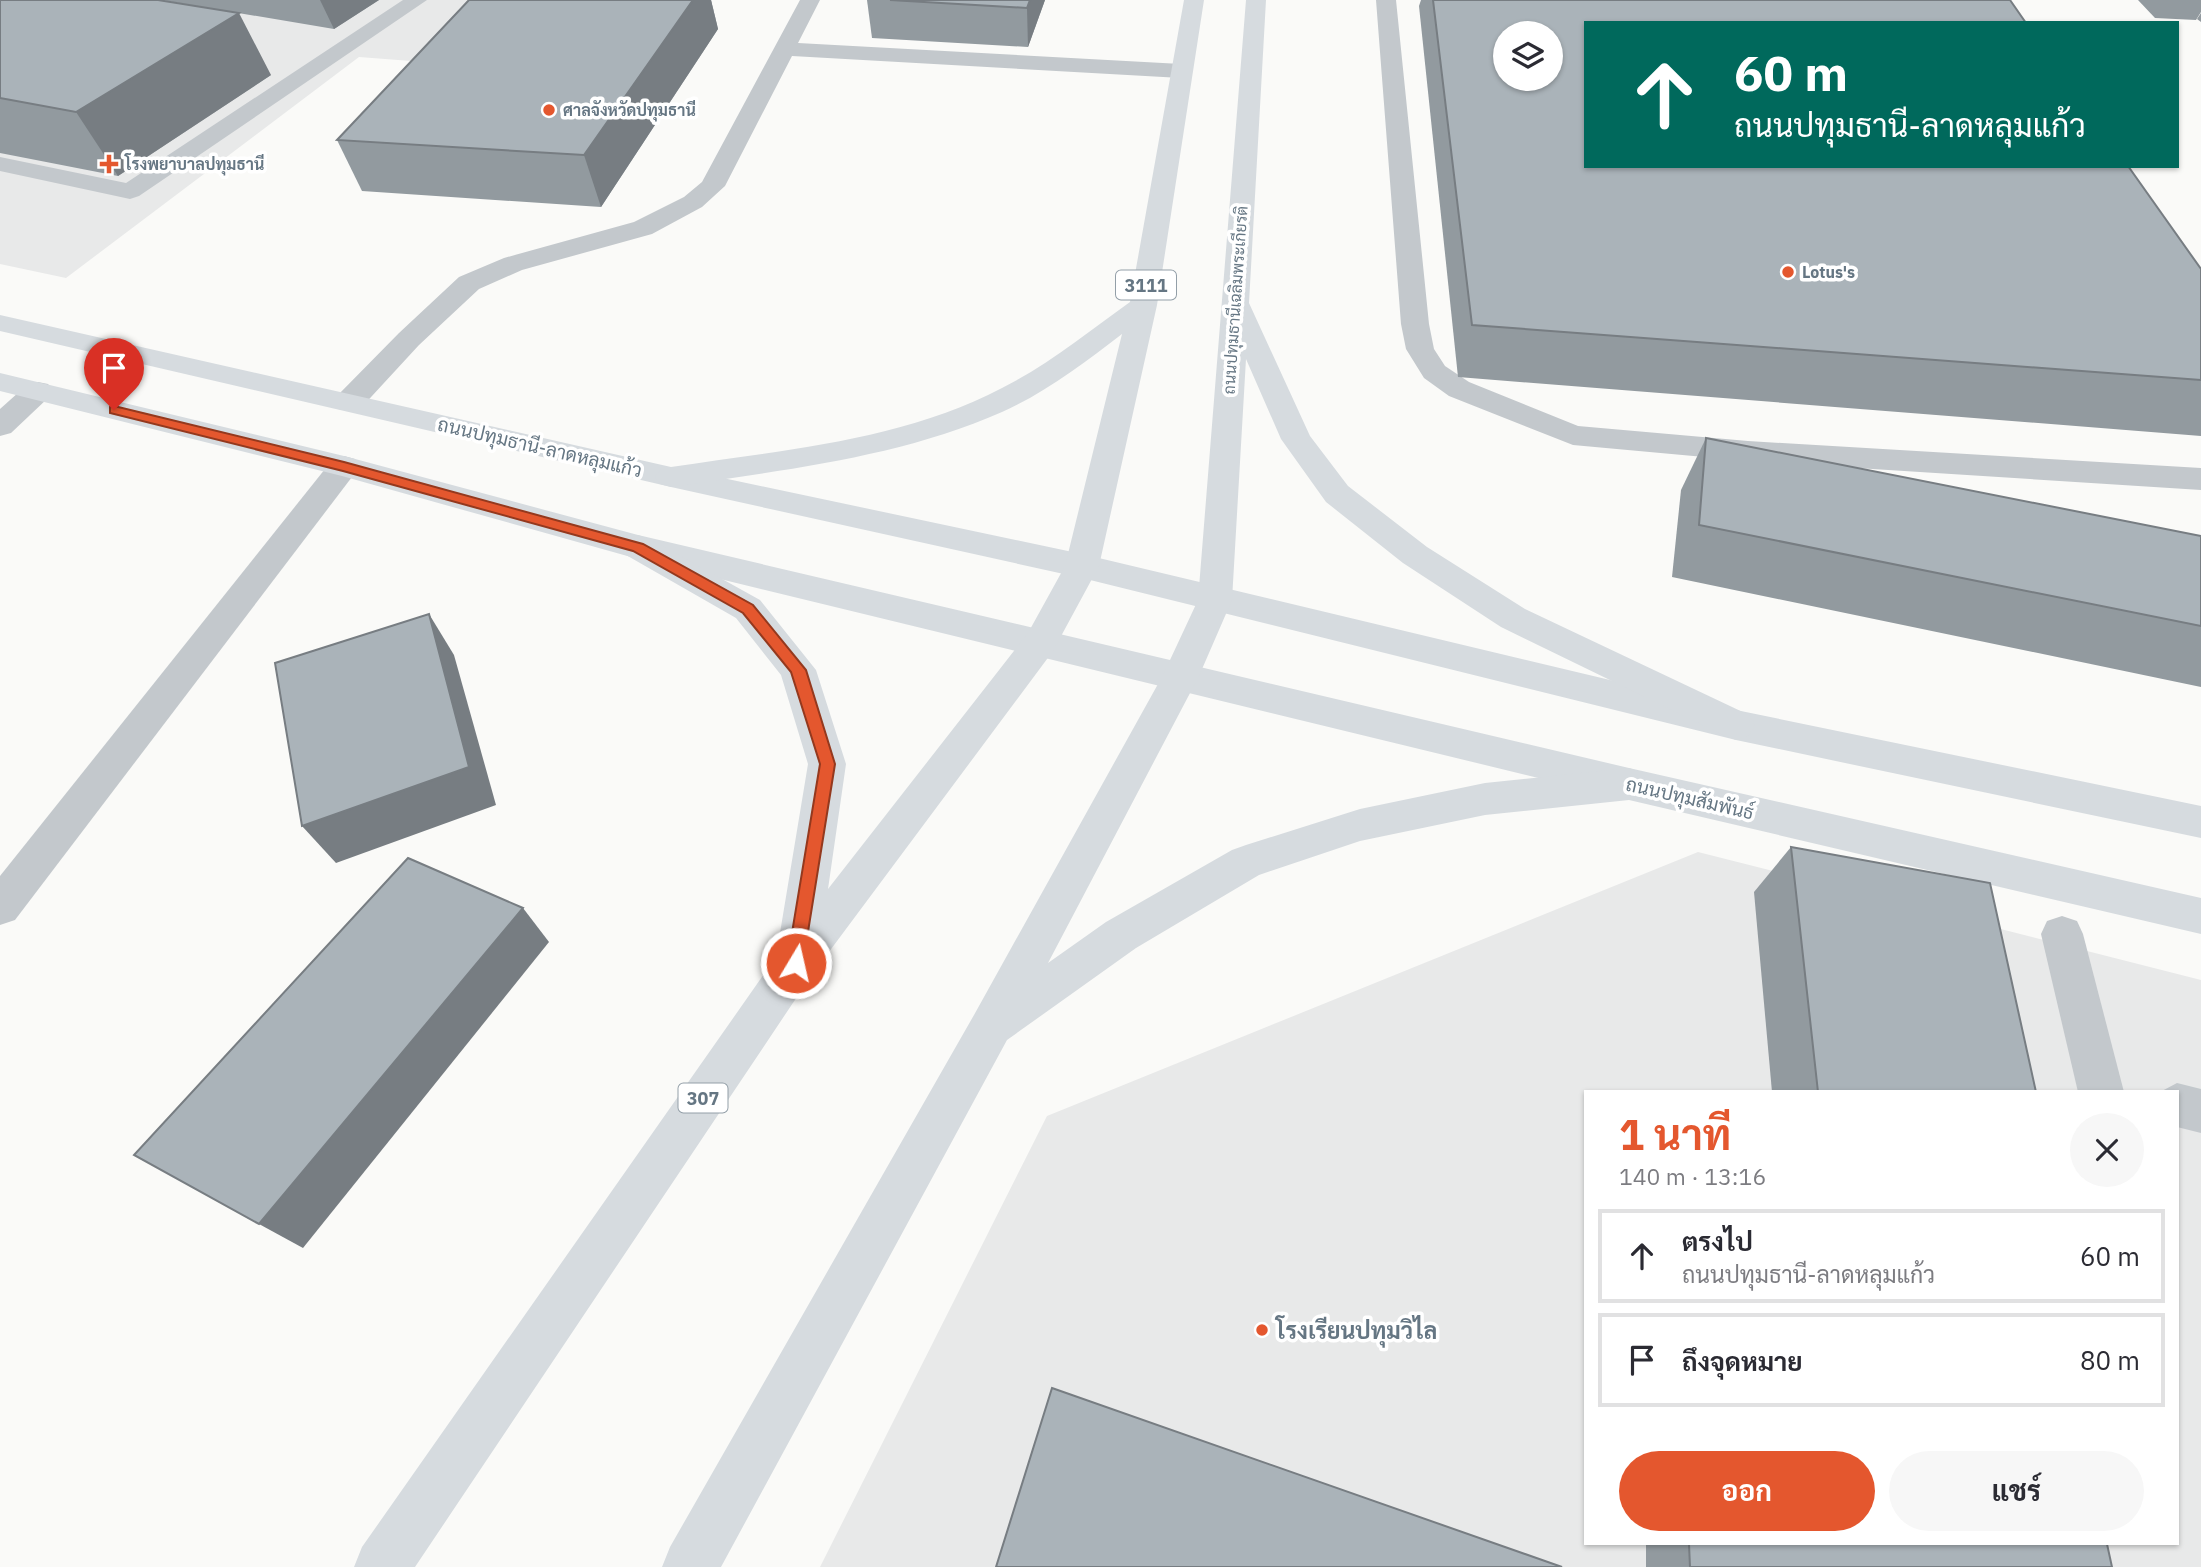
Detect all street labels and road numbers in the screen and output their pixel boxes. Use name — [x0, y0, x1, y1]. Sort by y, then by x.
street label: ถนนปทุมธานีเฉลิมพระเกียรติ — [1217, 205, 1254, 395]
road number: 3111 — [1116, 270, 1176, 300]
street label: ถนนปทุมธานี-ลาดหลุมแก้ว — [435, 412, 645, 483]
street label: ถนนปทุมสัมพันธ์ — [1623, 772, 1756, 825]
road number: 307 — [678, 1084, 728, 1112]

